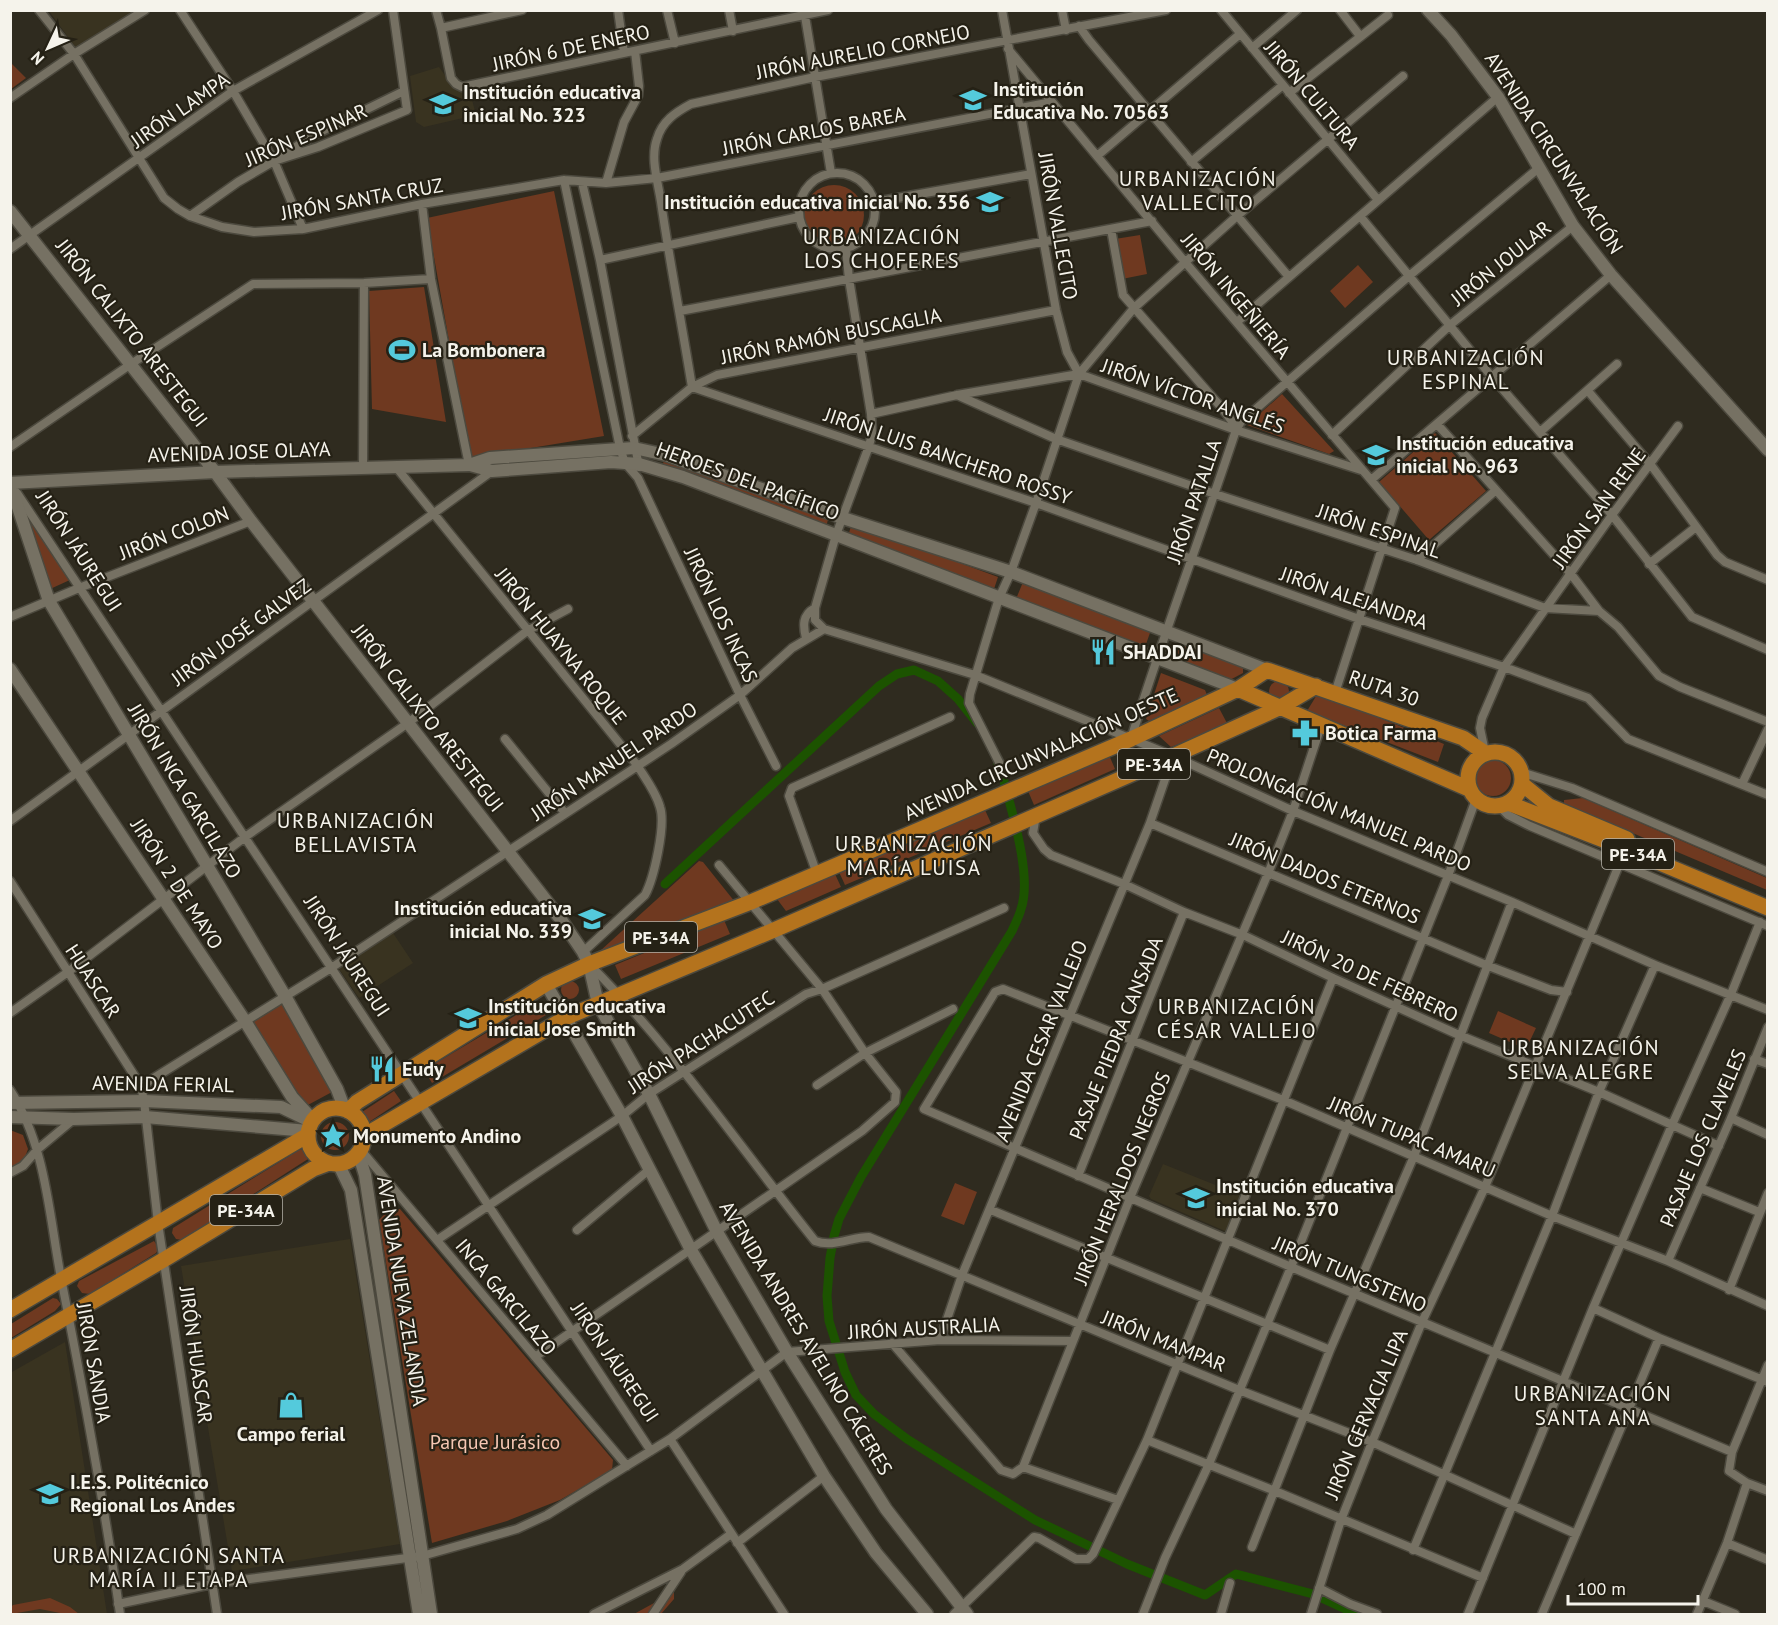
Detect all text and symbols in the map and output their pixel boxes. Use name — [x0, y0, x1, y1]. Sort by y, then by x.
north arrow — [18, 18, 78, 78]
street label: JIRÓN 6 DE ENERO — [489, 19, 652, 78]
street label: JIRÓN AURELIO CORNEJO — [753, 19, 972, 86]
street label: JIRÓN CULTURA — [1258, 34, 1365, 155]
street label: AVENIDA CIRCUNVALACIÓN — [1479, 47, 1629, 259]
text: N — [26, 48, 48, 69]
street label: JIRÓN LAMPA — [125, 66, 235, 154]
place label: Institución Educativa No. 70563 — [993, 76, 1169, 125]
place label: Institución educativa inicial No. 323 — [463, 79, 641, 128]
school or university icon: Institución Educativa No. 70563 — [958, 85, 988, 115]
school or university icon: Institución educativa inicial No. 323 — [428, 89, 458, 119]
street label: JIRÓN ESPINAR — [240, 97, 371, 173]
street label: JIRÓN CARLOS BAREA — [719, 100, 908, 162]
street label: JIRÓN VALLECITO — [1032, 149, 1084, 302]
district label: URBANIZACIÓN VALLECITO — [1119, 165, 1277, 216]
street label: JIRÓN SANTA CRUZ — [278, 172, 445, 226]
school or university icon: Institución educativa inicial No. 356 — [975, 187, 1005, 217]
place label: Institución educativa inicial No. 356 — [664, 189, 970, 215]
street label: JIRÓN JOULAR — [1445, 215, 1557, 312]
district label: URBANIZACIÓN LOS CHOFERES — [803, 223, 961, 274]
street label: JIRÓN INGEÑIERÍA — [1175, 227, 1297, 365]
street label: JIRÓN CALIXTO ARESTEGUI — [50, 233, 214, 432]
street label: JIRÓN RAMÓN BUSCAGLIA — [718, 302, 944, 370]
sports icon: La Bombonera — [387, 335, 417, 365]
place label: La Bombonera — [422, 337, 545, 363]
district label: URBANIZACIÓN ESPINAL — [1387, 344, 1545, 395]
street label: JIRÓN VÍCTOR ANGLÉS — [1097, 352, 1288, 440]
street label: JIRÓN LUIS BANCHERO ROSSY — [820, 401, 1076, 511]
place label: Institución educativa inicial No. 963 — [1396, 430, 1574, 479]
street label: JIRÓN PATALLA — [1160, 435, 1227, 567]
street label: AVENIDA JOSE OLAYA — [147, 436, 331, 468]
street label: HEROES DEL PACÍFICO — [653, 436, 843, 526]
school or university icon: Institución educativa inicial No. 963 — [1361, 440, 1391, 470]
street label: JIRÓN SAN RENE — [1546, 442, 1652, 574]
street label: JIRÓN JÁUREGUI — [30, 485, 128, 617]
street label: JIRÓN ESPINAL — [1313, 497, 1444, 564]
street label: JIRÓN COLON — [114, 500, 233, 566]
street label: JIRÓN LOS INCAS — [678, 542, 764, 687]
street label: JIRÓN ALEJANDRA — [1276, 560, 1432, 636]
street label: JIRÓN HUAYNA ROQUE — [489, 561, 632, 730]
street label: JIRÓN JOSÉ GALVEZ — [165, 572, 316, 692]
street label: JIRÓN CALIXTO ARESTEGUI — [346, 618, 510, 817]
restaurant icon: SHADDAI — [1088, 637, 1118, 667]
place label: SHADDAI — [1123, 639, 1202, 665]
street label: RUTA 30 — [1345, 664, 1423, 712]
street label: AVENIDA CIRCUNVALACIÓN OESTE — [900, 682, 1182, 826]
street label: JIRÓN MANUEL PARDO — [525, 696, 702, 827]
street label: JIRÓN INCA GARCILAZO — [122, 698, 248, 883]
pharmacy icon: Botica Farma — [1290, 718, 1320, 748]
place label: Botica Farma — [1325, 720, 1437, 746]
street label: PROLONGACIÓN MANUEL PARDO — [1203, 742, 1475, 878]
road number: PE-34A — [1118, 749, 1190, 779]
district label: URBANIZACIÓN BELLAVISTA — [277, 807, 435, 858]
street label: JIRÓN 2 DE MAYO — [125, 813, 229, 954]
street label: JIRÓN DADOS ETERNOS — [1225, 826, 1424, 930]
district label: URBANIZACIÓN MARÍA LUISA — [835, 830, 993, 881]
road number: PE-34A — [1602, 839, 1674, 869]
street label: JIRÓN JÁUREGUI — [298, 890, 396, 1022]
place label: Institución educativa inicial No. 339 — [394, 895, 572, 944]
school or university icon: Institución educativa inicial No. 339 — [577, 904, 607, 934]
road number: PE-34A — [625, 922, 697, 952]
street label: JIRÓN 20 DE FEBRERO — [1277, 923, 1462, 1028]
street label: PASAJE PIEDRA CANSADA — [1063, 932, 1169, 1143]
street label: AVENIDA CESAR VALLEJO — [989, 936, 1093, 1146]
street label: HUASCAR — [59, 939, 127, 1023]
street label: JIRÓN PACHACUTEC — [622, 985, 779, 1100]
place label: Institución educativa inicial Jose Smith — [488, 993, 666, 1042]
district label: URBANIZACIÓN CÉSAR VALLEJO — [1157, 993, 1317, 1044]
school or university icon: Institución educativa inicial Jose Smith — [453, 1003, 483, 1033]
district label: URBANIZACIÓN SELVA ALEGRE — [1502, 1034, 1660, 1085]
street label: PASAJE LOS CLAVELES — [1654, 1045, 1752, 1231]
restaurant icon: Eudy — [367, 1054, 397, 1084]
place label: Eudy — [402, 1056, 444, 1082]
street label: JIRÓN HERALDOS NEGROS — [1067, 1068, 1177, 1289]
street label: AVENIDA FERIAL — [92, 1070, 234, 1098]
street label: JIRÓN TUPAC AMARU — [1323, 1090, 1500, 1184]
place icon: Monumento Andino — [318, 1121, 348, 1151]
place label: Monumento Andino — [353, 1123, 521, 1149]
place label: Institución educativa inicial No. 370 — [1216, 1173, 1394, 1222]
street label: AVENIDA NUEVA ZELANDIA — [371, 1174, 433, 1408]
school or university icon: Institución educativa inicial No. 370 — [1181, 1183, 1211, 1213]
road number: PE-34A — [210, 1195, 282, 1225]
street label: AVENIDA ANDRES AVELINO CÁCERES — [714, 1196, 898, 1480]
street label: JIRÓN TUNGSTENO — [1269, 1230, 1431, 1318]
street label: INCA GARCILAZO — [450, 1233, 562, 1361]
street label: JIRÓN HUASCAR — [173, 1284, 219, 1425]
street label: JIRÓN JÁUREGUI — [565, 1296, 665, 1427]
street label: JIRÓN SANDIA — [70, 1300, 117, 1425]
street label: JIRÓN MAMPAR — [1097, 1304, 1230, 1378]
street label: JIRÓN AUSTRALIA — [846, 1311, 1001, 1345]
street label: JIRÓN GERVACIA LIPA — [1318, 1325, 1414, 1504]
district label: URBANIZACIÓN SANTA ANA — [1514, 1380, 1672, 1431]
shop icon: Campo ferial — [276, 1390, 306, 1420]
place label: Campo ferial — [237, 1421, 345, 1447]
park label: Parque Jurásico — [430, 1429, 560, 1455]
place label: I.E.S. Politécnico Regional Los Andes — [70, 1469, 235, 1518]
school or university icon: I.E.S. Politécnico Regional Los Andes — [35, 1479, 65, 1509]
district label: URBANIZACIÓN SANTA MARÍA II ETAPA — [52, 1542, 286, 1593]
scale bar — [1568, 1568, 1698, 1606]
text: 100 m — [1577, 1577, 1626, 1600]

